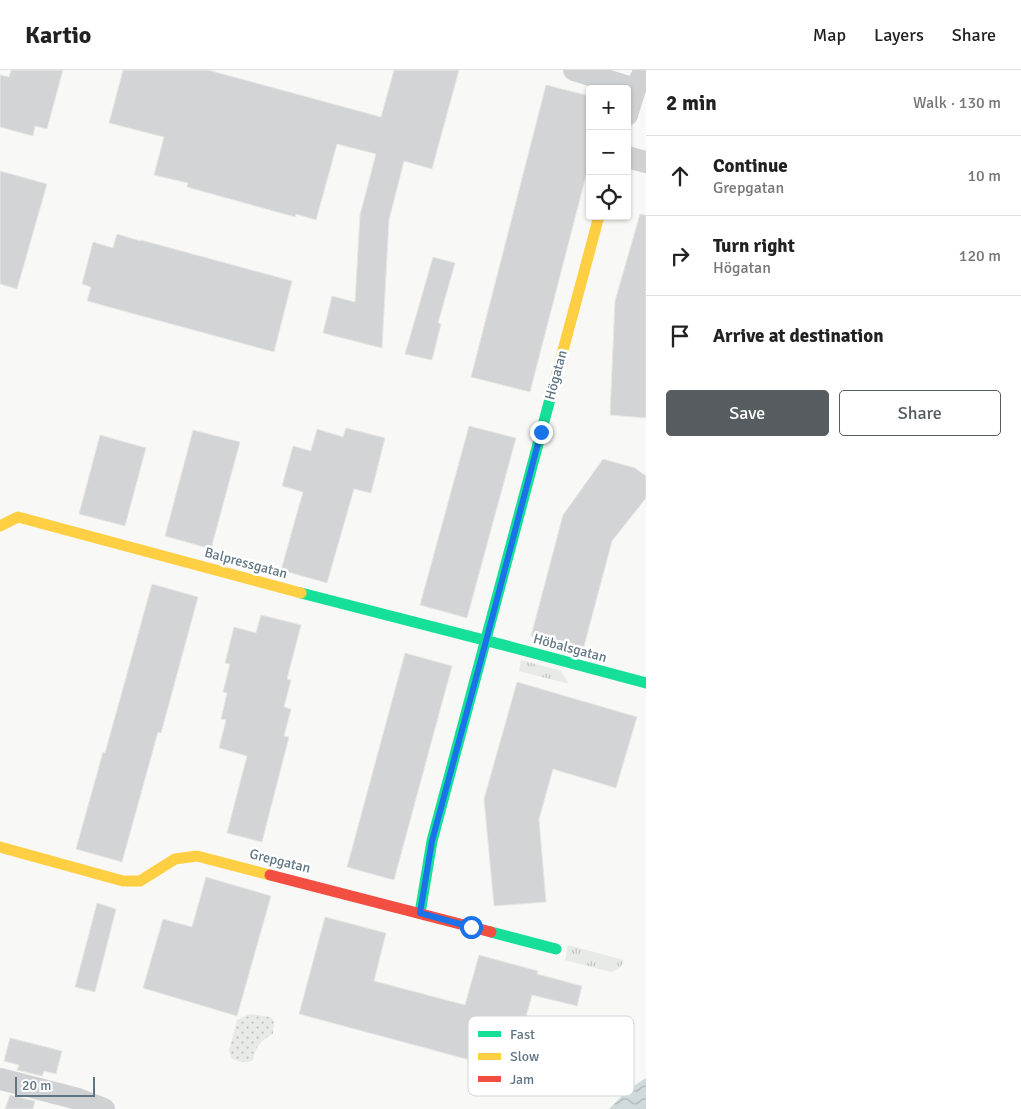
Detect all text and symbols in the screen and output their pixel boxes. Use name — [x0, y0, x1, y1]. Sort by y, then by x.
text: Kartio — [25, 20, 91, 50]
text: Map — [813, 24, 846, 46]
text: Layers — [874, 24, 924, 46]
text: Share — [952, 24, 996, 46]
map controls — [586, 85, 631, 220]
button: + — [586, 85, 631, 130]
text: 2 min — [666, 90, 717, 116]
text: Walk · 130 m — [913, 93, 1001, 113]
button: − — [586, 130, 631, 175]
text: Continue — [713, 154, 788, 178]
icon: ahead — [666, 162, 694, 190]
text: 10 m — [967, 166, 1001, 186]
button: locate — [586, 175, 631, 220]
text: Grepgatan — [713, 178, 784, 198]
text: Turn right — [713, 234, 795, 258]
icon: right — [666, 242, 694, 270]
text: 120 m — [959, 246, 1001, 266]
text: Högatan — [713, 258, 771, 278]
icon: arrive — [666, 322, 694, 350]
text: Arrive at destination — [713, 324, 884, 348]
street label: Högatan — [541, 348, 571, 402]
button: Save — [666, 390, 829, 436]
button: Share — [839, 390, 1001, 436]
route end — [530, 421, 553, 444]
street label: Balpressgatan — [203, 544, 289, 582]
street label: Höbalsgatan — [531, 630, 609, 666]
street label: Grepgatan — [248, 845, 312, 877]
route start — [460, 916, 483, 939]
legend — [468, 1016, 634, 1096]
text: Fast — [510, 1026, 535, 1043]
text: Slow — [510, 1048, 539, 1065]
text: Jam — [510, 1071, 534, 1088]
scale bar — [15, 1074, 95, 1097]
text: 20 m — [22, 1077, 51, 1094]

